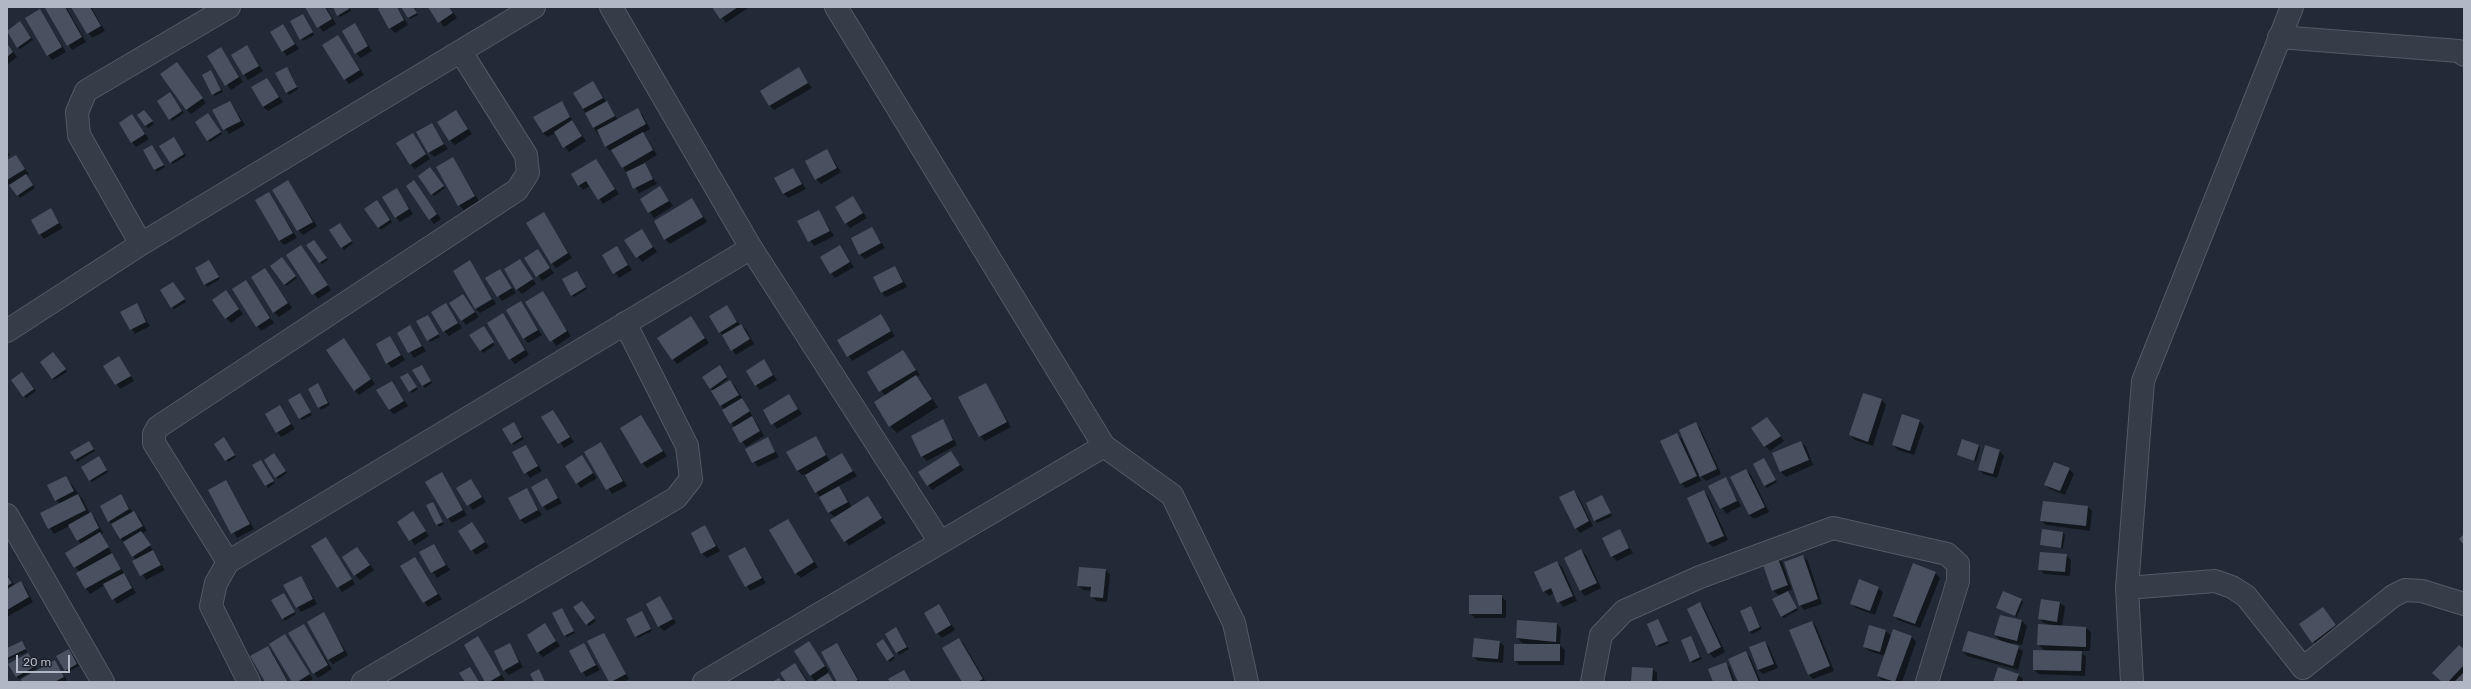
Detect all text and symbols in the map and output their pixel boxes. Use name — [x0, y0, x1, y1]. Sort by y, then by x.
scale bar — [18, 647, 72, 673]
text: 20 m — [23, 655, 51, 669]

